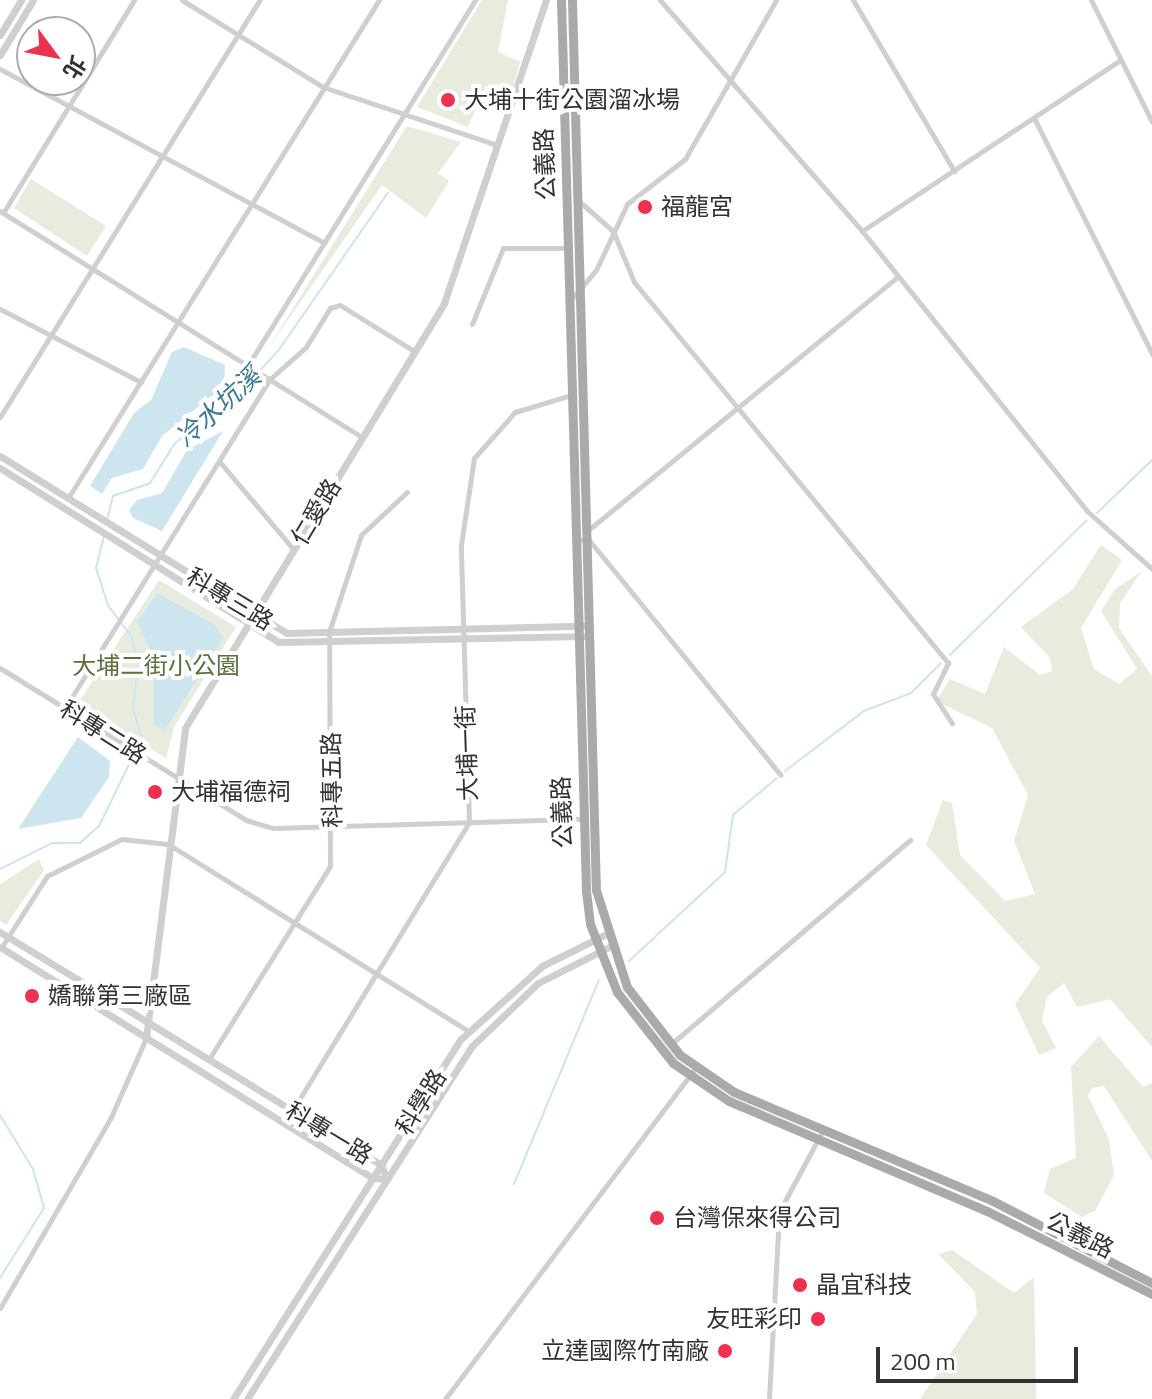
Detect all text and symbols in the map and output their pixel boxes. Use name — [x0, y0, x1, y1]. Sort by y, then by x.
north arrow — [16, 16, 96, 96]
text: 北 — [54, 49, 95, 86]
place label: 大埔十街公園溜冰場 — [464, 86, 680, 114]
marker: 大埔十街公園溜冰場 — [439, 91, 457, 109]
street label: 公義路 — [529, 128, 561, 200]
place label: 福龍宮 — [661, 193, 733, 221]
marker: 福龍宮 — [636, 198, 654, 216]
water label: 冷水坑溪 — [169, 361, 267, 453]
street label: 仁愛路 — [285, 474, 347, 550]
street label: 科專三路 — [181, 562, 279, 636]
park label: 大埔二街小公園 — [72, 652, 240, 680]
street label: 科專二路 — [55, 694, 151, 770]
street label: 大埔一街 — [451, 705, 483, 801]
street label: 科專五路 — [317, 732, 347, 828]
street label: 公義路 — [546, 776, 578, 848]
place label: 大埔福德祠 — [171, 778, 291, 806]
marker: 大埔福德祠 — [146, 783, 164, 801]
place label: 嬌聯第三廠區 — [48, 982, 192, 1010]
marker: 嬌聯第三廠區 — [23, 987, 41, 1005]
street label: 科學路 — [390, 1064, 452, 1140]
street label: 科專一路 — [280, 1096, 378, 1170]
place label: 台灣保來得公司 — [673, 1204, 841, 1232]
street label: 公義路 — [1041, 1206, 1119, 1264]
marker: 台灣保來得公司 — [648, 1209, 666, 1227]
place label: 晶宜科技 — [816, 1271, 912, 1299]
marker: 晶宜科技 — [791, 1276, 809, 1294]
place label: 友旺彩印 — [706, 1305, 802, 1333]
marker: 友旺彩印 — [809, 1310, 827, 1328]
scale bar — [880, 1331, 1082, 1381]
place label: 立達國際竹南廠 — [541, 1337, 709, 1365]
marker: 立達國際竹南廠 — [716, 1342, 734, 1360]
text: 200 m — [890, 1343, 956, 1379]

